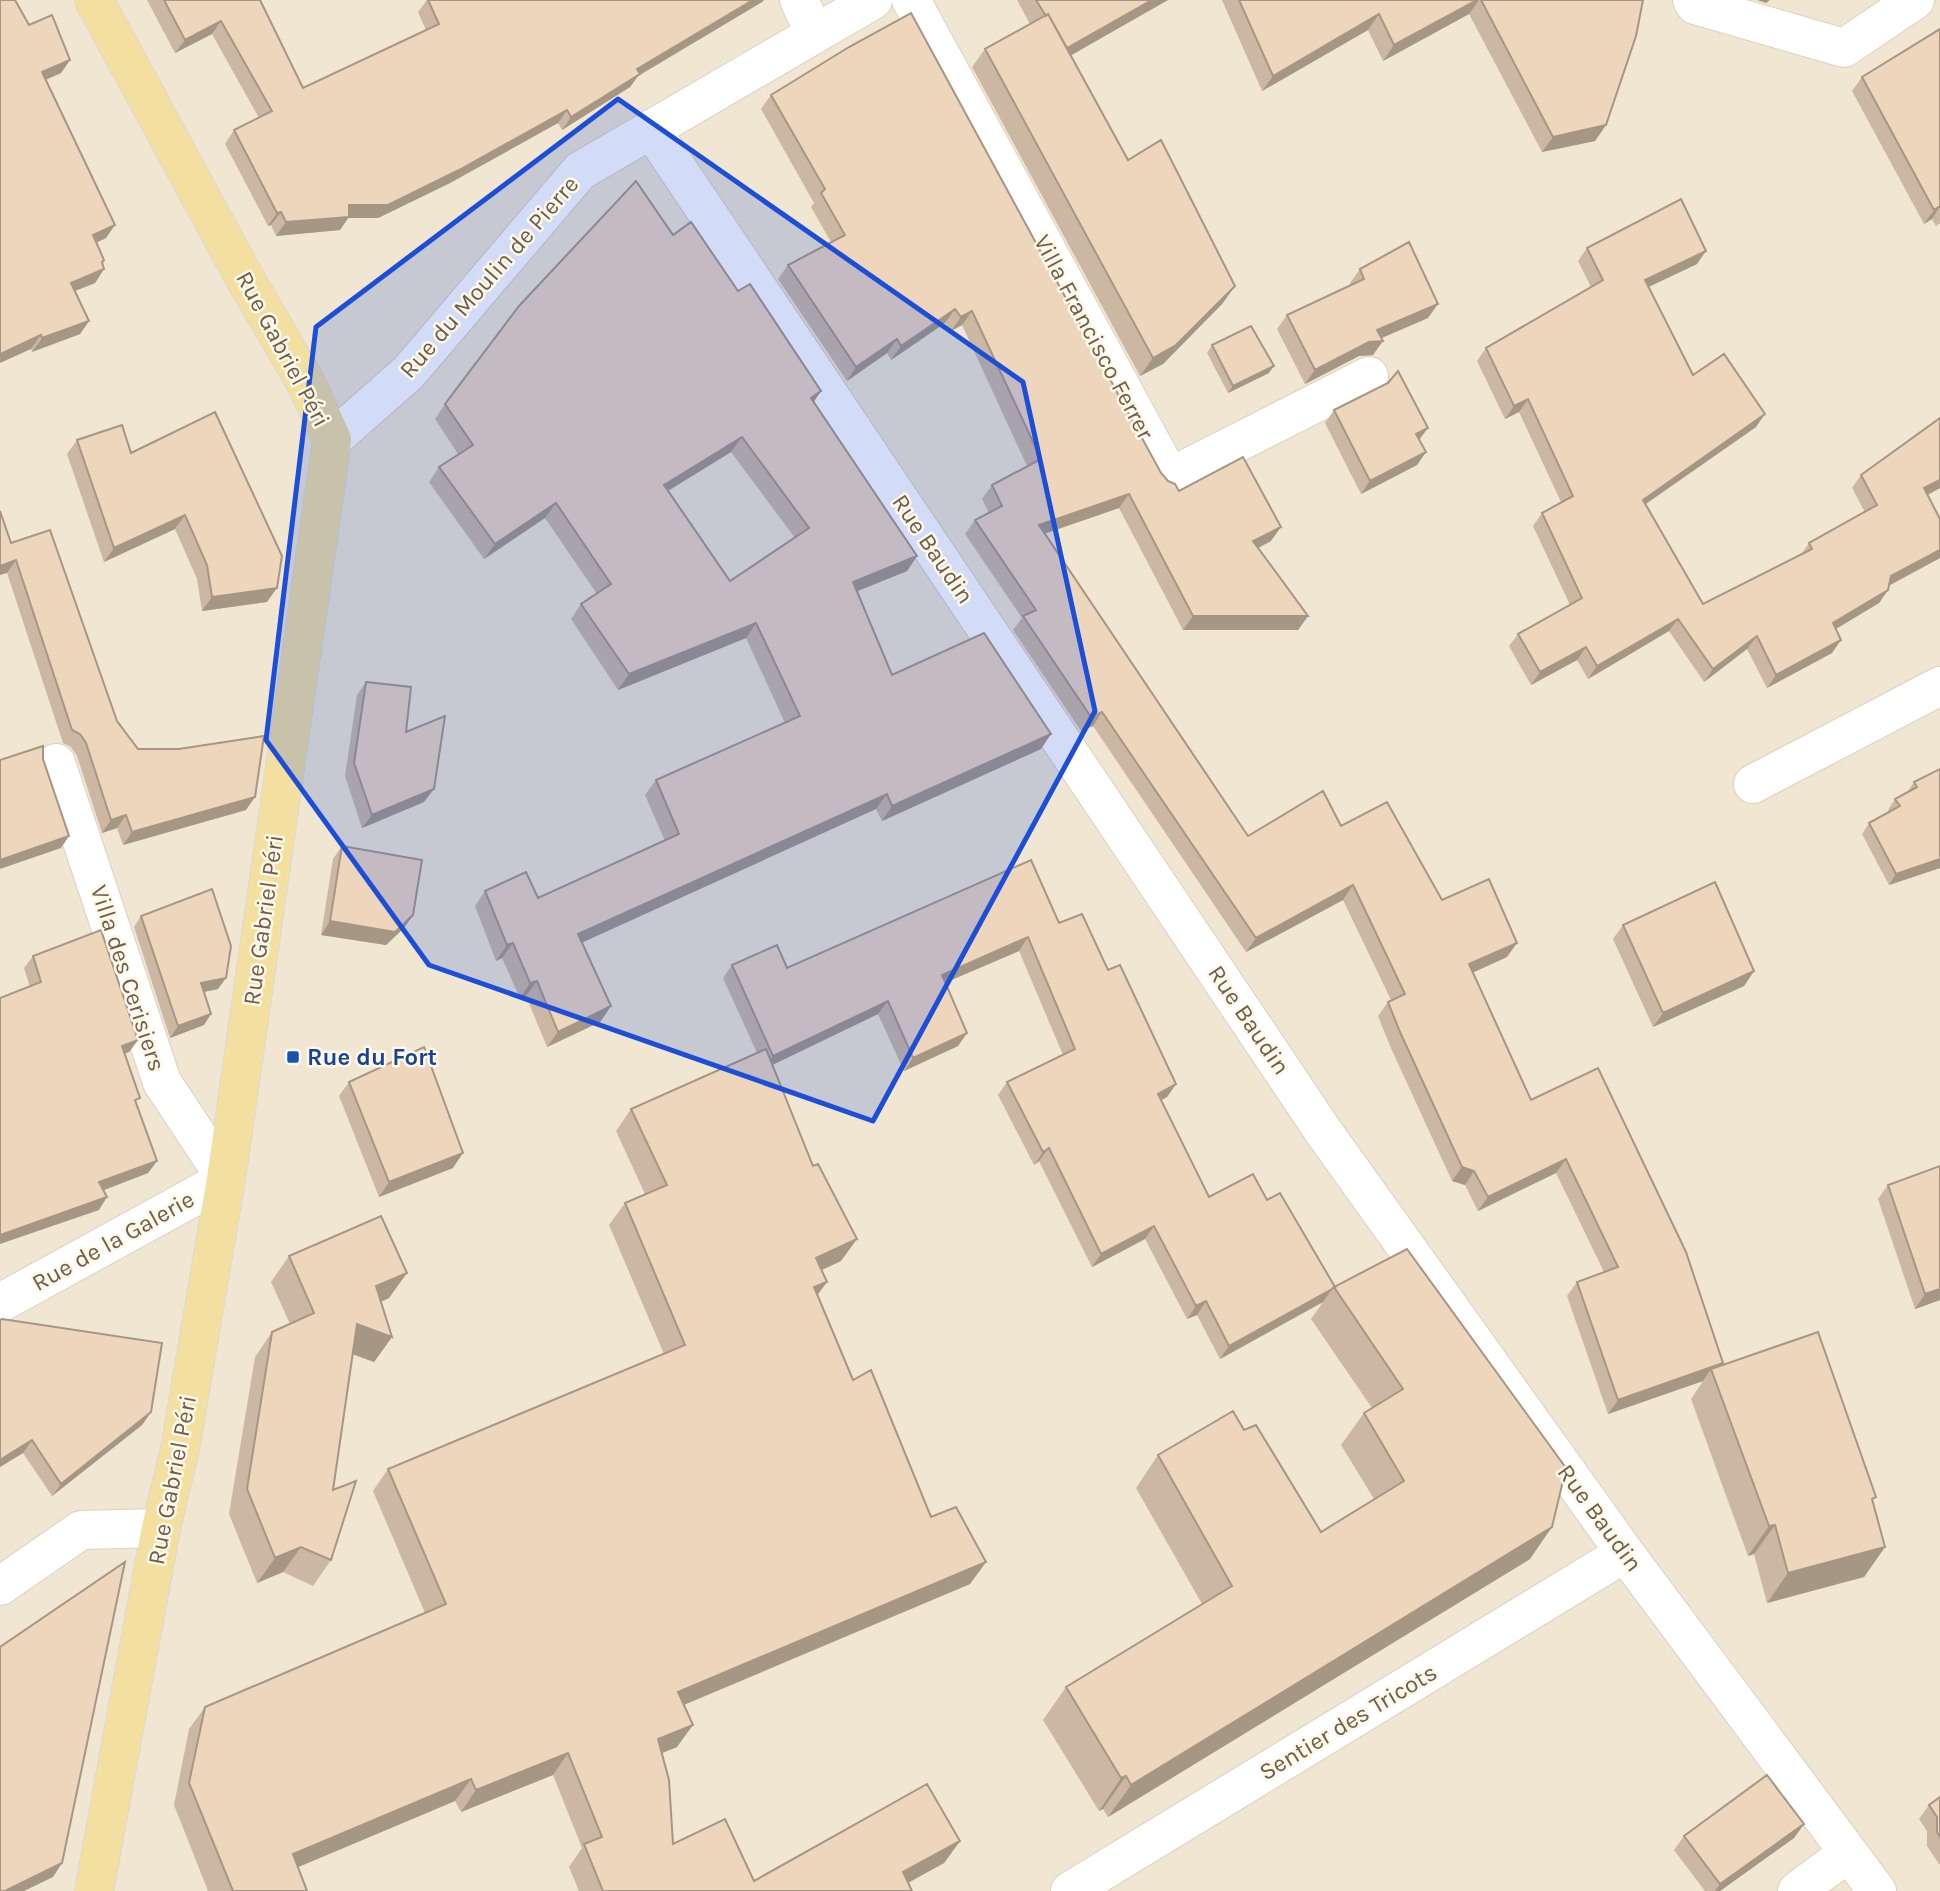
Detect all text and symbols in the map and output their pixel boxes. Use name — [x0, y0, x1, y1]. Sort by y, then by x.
street label: Rue du Moulin de Pierre — [394, 170, 584, 384]
street label: Villa Francisco Ferrer — [1028, 230, 1160, 444]
street label: Rue Gabriel Péri — [230, 266, 336, 432]
street label: Rue Baudin — [886, 489, 980, 609]
street label: Rue Gabriel Péri — [237, 833, 289, 1007]
street label: Villa des Cerisiers — [85, 881, 171, 1075]
street label: Rue Baudin — [1202, 960, 1296, 1080]
place label: Rue du Fort — [307, 1043, 437, 1071]
marker: Rue du Fort — [285, 1049, 301, 1065]
street label: Rue de la Galerie — [27, 1185, 199, 1297]
street label: Rue Gabriel Péri — [142, 1393, 202, 1567]
street label: Rue Baudin — [1552, 1459, 1648, 1577]
street label: Sentier des Tricots — [1254, 1658, 1442, 1786]

